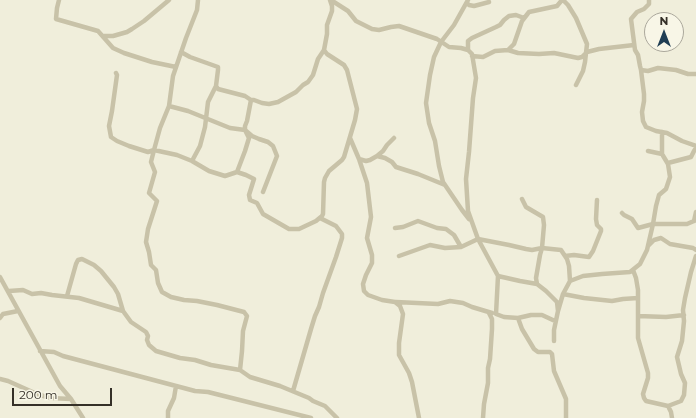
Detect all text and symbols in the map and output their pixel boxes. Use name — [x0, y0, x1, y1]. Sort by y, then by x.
north arrow — [644, 12, 684, 52]
text: N — [660, 14, 668, 28]
scale bar — [14, 380, 114, 406]
text: 200 m — [19, 387, 58, 402]

